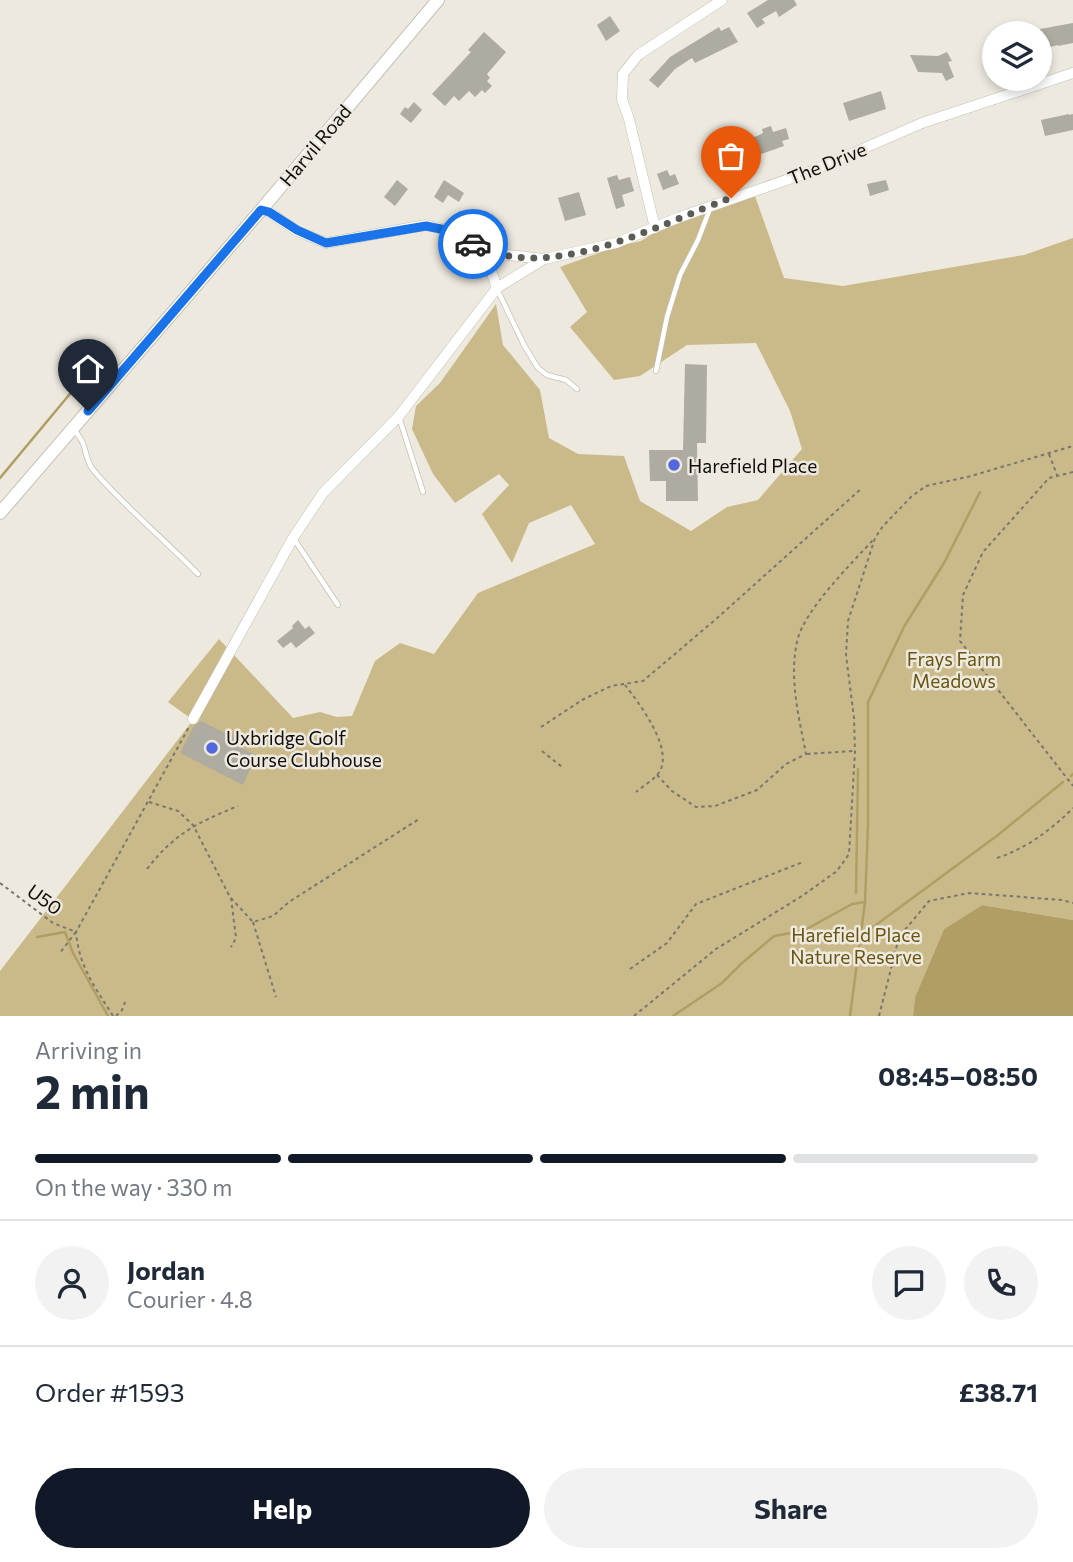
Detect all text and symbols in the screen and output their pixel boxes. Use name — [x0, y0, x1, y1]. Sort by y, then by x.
map controls — [982, 21, 1052, 91]
button: layers — [982, 21, 1052, 91]
street label: Harvil Road — [274, 100, 356, 190]
pin — [701, 126, 761, 198]
icon: bag — [712, 137, 750, 175]
street label: The Drive — [784, 137, 870, 189]
courier — [438, 209, 508, 279]
icon: car — [454, 225, 492, 263]
pin — [58, 339, 118, 411]
icon: home — [69, 350, 107, 388]
place label: Harefield Place — [688, 454, 817, 477]
marker: Harefield Place — [666, 457, 682, 473]
park label: Frays Farm Meadows — [907, 647, 1001, 692]
place label: Uxbridge Golf Course Clubhouse — [226, 726, 382, 771]
marker: Uxbridge Golf Course Clubhouse — [204, 740, 220, 756]
street label: U50 — [23, 879, 67, 919]
park label: Harefield Place Nature Reserve — [790, 923, 922, 968]
text: Arriving in — [35, 1036, 142, 1064]
text: 08:45–08:50 — [878, 1060, 1038, 1091]
text: 2 min — [35, 1062, 150, 1118]
text: On the way · 330 m — [35, 1173, 232, 1201]
button: person — [35, 1246, 109, 1320]
button: chat — [872, 1246, 946, 1320]
button: phone — [964, 1246, 1038, 1320]
text: Jordan — [127, 1254, 205, 1285]
text: Courier · 4.8 — [127, 1285, 253, 1313]
text: Order #1593 — [35, 1376, 185, 1407]
text: £38.71 — [959, 1376, 1038, 1407]
button: Help — [35, 1468, 530, 1548]
button: Share — [544, 1468, 1038, 1548]

